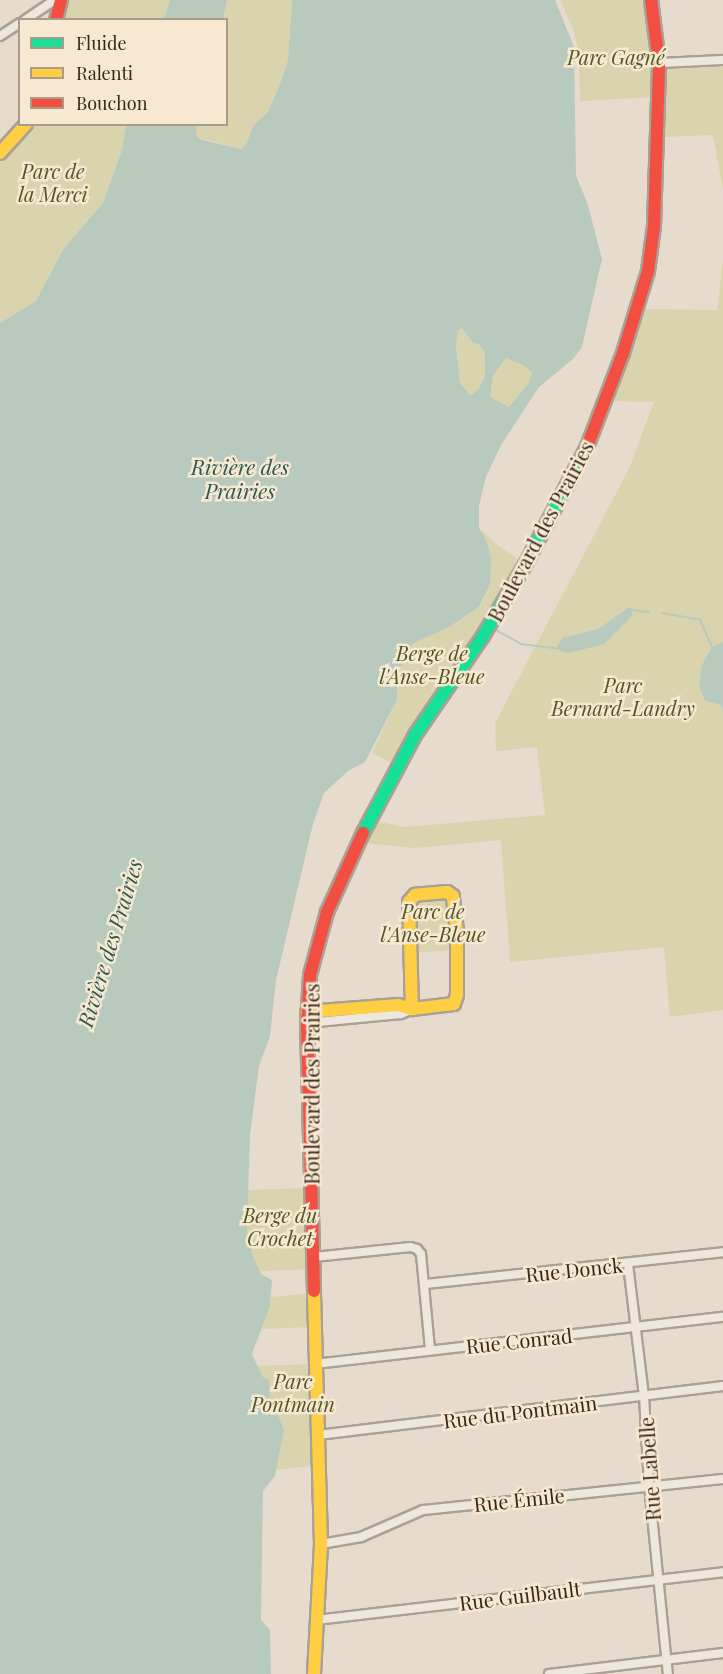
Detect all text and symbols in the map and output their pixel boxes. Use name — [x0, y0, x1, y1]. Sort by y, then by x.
legend — [18, 18, 228, 126]
text: Fluide — [76, 31, 127, 55]
park label: Parc Gagné — [567, 44, 665, 68]
text: Ralenti — [76, 61, 133, 85]
text: Bouchon — [76, 91, 147, 115]
park label: Parc de la Merci — [18, 158, 88, 205]
street label: Boulevard des Prairies — [482, 437, 598, 625]
water label: Rivière des Prairies — [191, 453, 289, 503]
park label: Berge de l'Anse-Bleue — [379, 640, 485, 687]
park label: Parc Bernard-Landry — [551, 672, 695, 719]
water label: Rivière des Prairies — [72, 856, 146, 1030]
park label: Parc de l'Anse-Bleue — [380, 899, 486, 946]
street label: Boulevard des Prairies — [299, 983, 323, 1185]
park label: Berge du Crochet — [243, 1203, 317, 1250]
street label: Rue Donck — [524, 1252, 624, 1286]
street label: Rue Conrad — [465, 1322, 573, 1358]
park label: Parc Pontmain — [251, 1368, 335, 1415]
street label: Rue du Pontmain — [442, 1390, 598, 1432]
street label: Rue Labelle — [633, 1416, 665, 1522]
street label: Rue Émile — [472, 1482, 566, 1516]
street label: Rue Guilbault — [458, 1576, 582, 1614]

